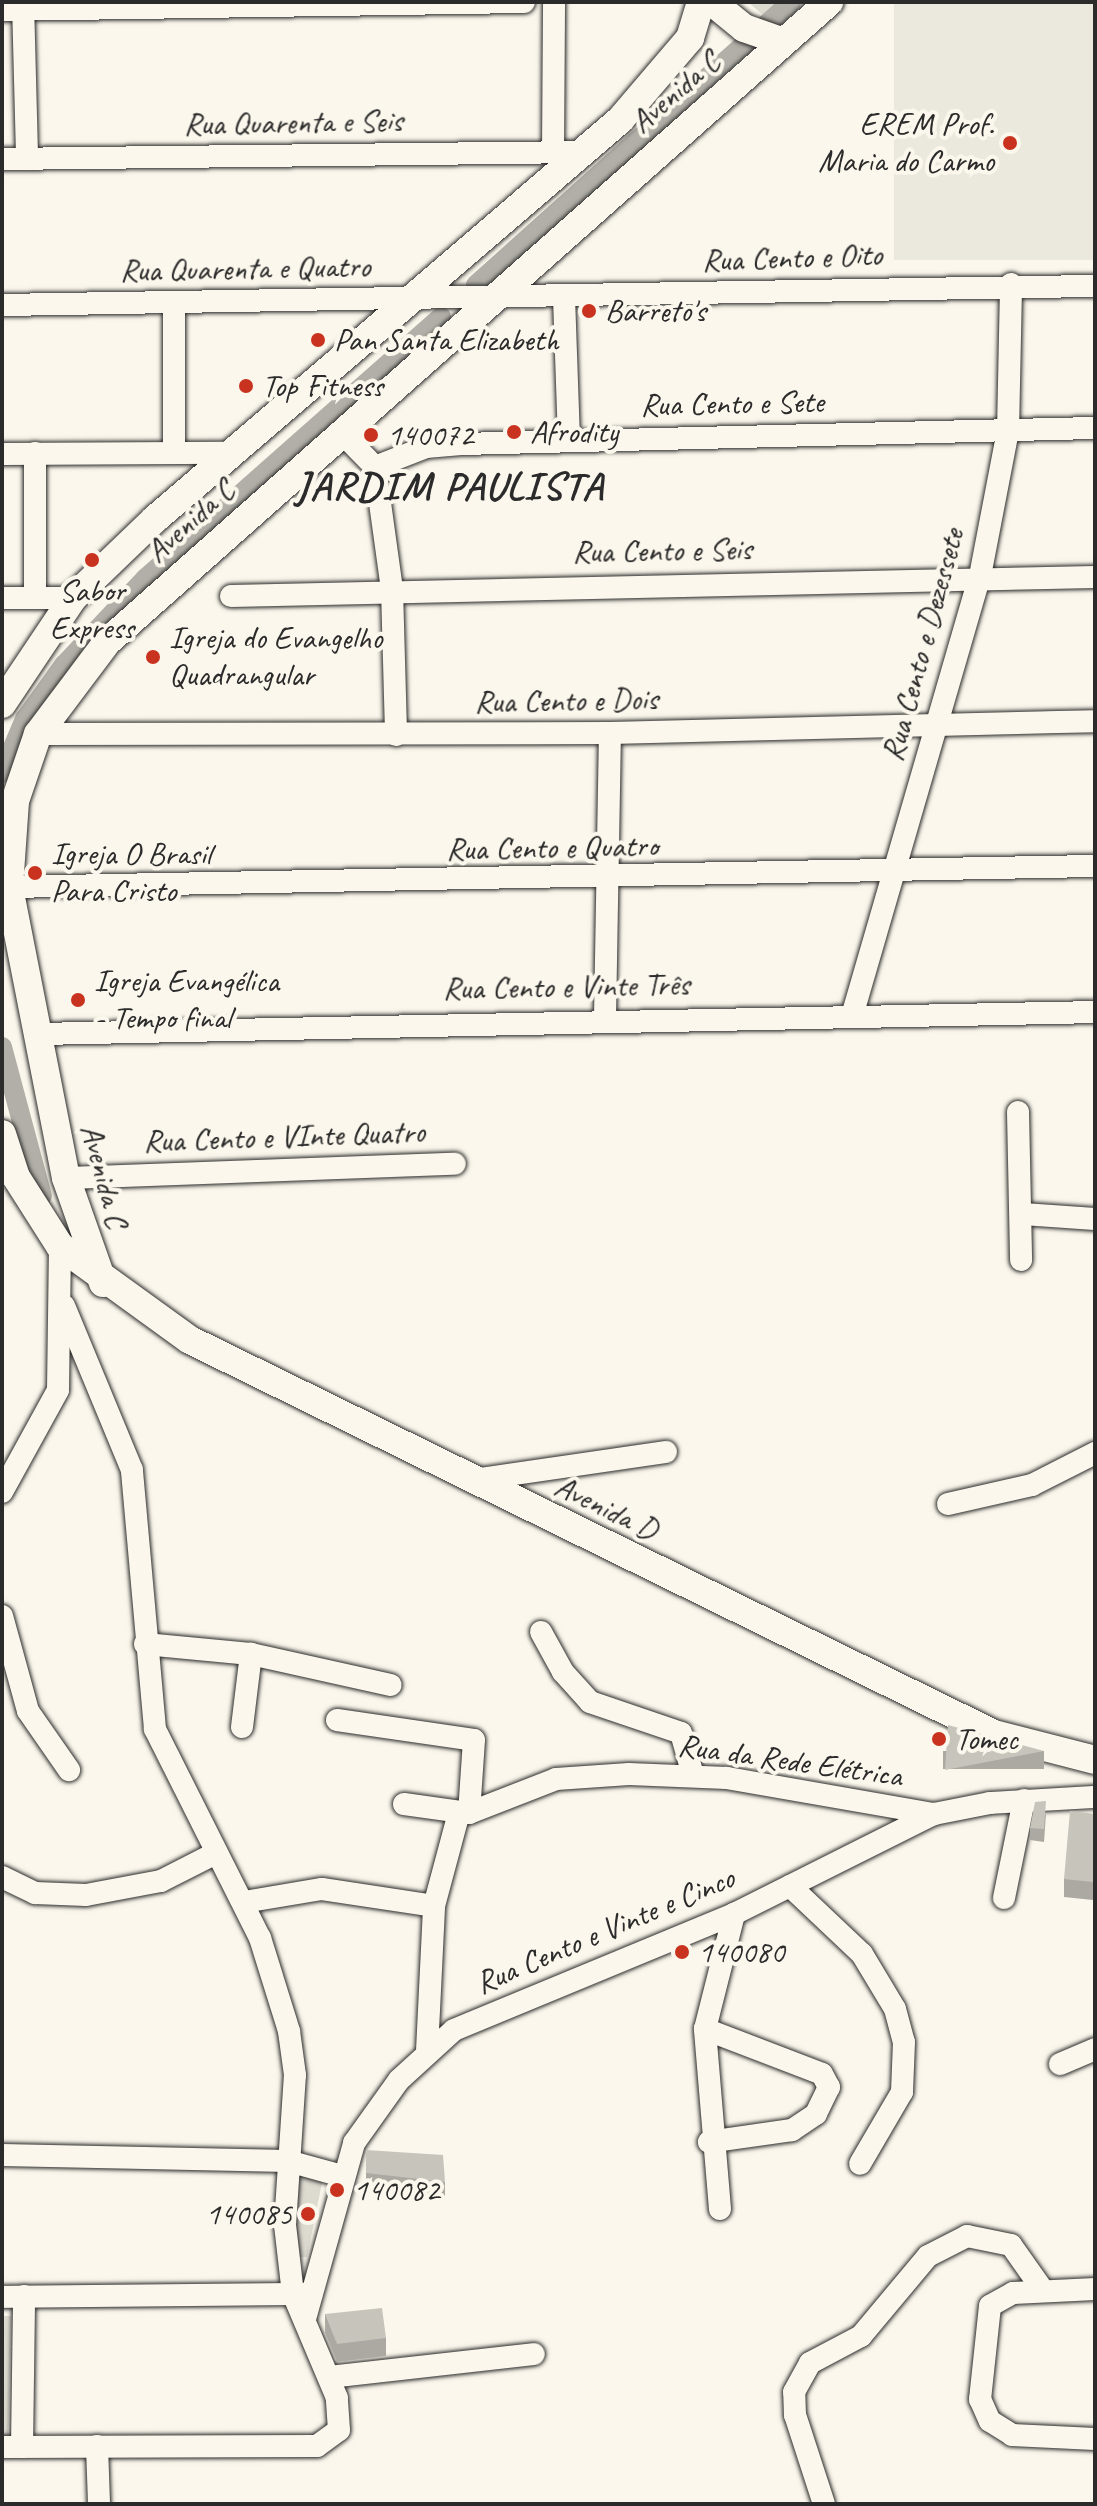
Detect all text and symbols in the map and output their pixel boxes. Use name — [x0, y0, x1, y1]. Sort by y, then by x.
street label: Avenida C — [622, 43, 728, 141]
street label: Rua Quarenta e Seis — [183, 102, 403, 144]
place label: EREM Prof. Maria do Carmo — [816, 106, 994, 181]
marker: EREM Prof. Maria do Carmo — [1001, 134, 1019, 152]
street label: Rua Cento e Oito — [701, 236, 883, 280]
street label: Rua Quarenta e Quatro — [120, 248, 370, 290]
place label: Barreto's — [605, 292, 706, 330]
marker: Barreto's — [580, 302, 598, 320]
place label: Pan Santa Elizabeth — [334, 321, 559, 359]
marker: Pan Santa Elizabeth — [309, 331, 327, 349]
place label: Top Fitness — [262, 367, 383, 405]
marker: Top Fitness — [237, 377, 255, 395]
street label: Rua Cento e Sete — [640, 383, 824, 425]
place label: Afrodity — [530, 413, 618, 451]
place label: 140072 — [387, 416, 473, 454]
marker: Afrodity — [505, 423, 523, 441]
marker: 140072 — [362, 426, 380, 444]
district label: JARDIM PAULISTA — [296, 462, 604, 510]
street label: Avenida C — [138, 471, 242, 571]
street label: Rua Cento e Dezessete — [873, 524, 973, 766]
street label: Rua Cento e Seis — [572, 530, 752, 572]
marker: Sabor Express — [83, 551, 101, 569]
place label: Sabor Express — [50, 573, 134, 648]
place label: Igreja do Evangelho Quadrangular — [169, 620, 382, 695]
marker: Igreja do Evangelho Quadrangular — [144, 648, 162, 666]
street label: Rua Cento e Dois — [474, 680, 658, 722]
street label: Rua Cento e Quatro — [446, 827, 658, 869]
place label: Igreja O Brasil Para Cristo — [51, 836, 212, 911]
marker: Igreja O Brasil Para Cristo — [26, 864, 44, 882]
place label: Igreja Evangélica - Tempo final — [94, 963, 279, 1038]
street label: Rua Cento e Vinte Três — [443, 966, 689, 1008]
marker: Igreja Evangélica - Tempo final — [69, 991, 87, 1009]
street label: Rua Cento e VInte Quatro — [143, 1113, 425, 1161]
street label: Avenida C — [72, 1120, 136, 1232]
street label: Avenida D — [549, 1467, 663, 1549]
place label: Tomec — [955, 1720, 1018, 1758]
street label: Rua da Rede Elétrica — [675, 1726, 905, 1796]
marker: Tomec — [930, 1730, 948, 1748]
street label: Rua Cento e Vinte e Cinco — [470, 1859, 740, 2003]
place label: 140080 — [698, 1933, 784, 1971]
marker: 140080 — [673, 1943, 691, 1961]
place label: 140082 — [353, 2171, 439, 2209]
marker: 140082 — [328, 2181, 346, 2199]
place label: 140085 — [206, 2195, 292, 2233]
marker: 140085 — [299, 2205, 317, 2223]

